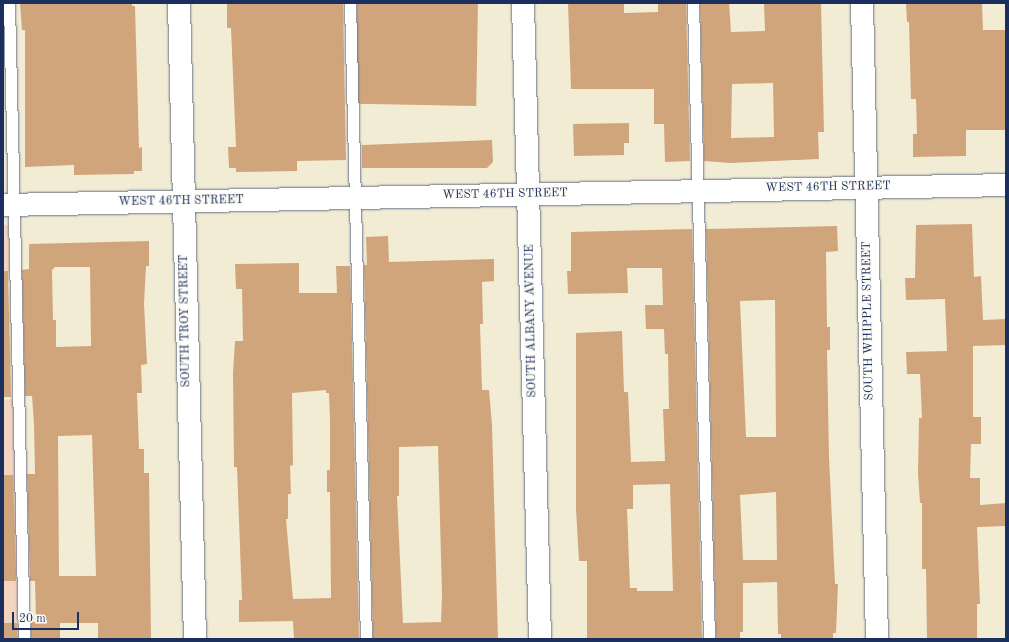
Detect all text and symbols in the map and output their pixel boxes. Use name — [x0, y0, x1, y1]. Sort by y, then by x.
street label: WEST 46TH STREET — [765, 180, 891, 196]
street label: WEST 46TH STREET — [442, 187, 568, 203]
street label: WEST 46TH STREET — [118, 194, 244, 210]
street label: SOUTH WHIPPLE STREET — [860, 241, 878, 401]
street label: SOUTH ALBANY AVENUE — [523, 244, 541, 398]
street label: SOUTH TROY STREET — [178, 254, 194, 388]
scale bar — [14, 604, 81, 630]
text: 20 m — [19, 613, 46, 625]

